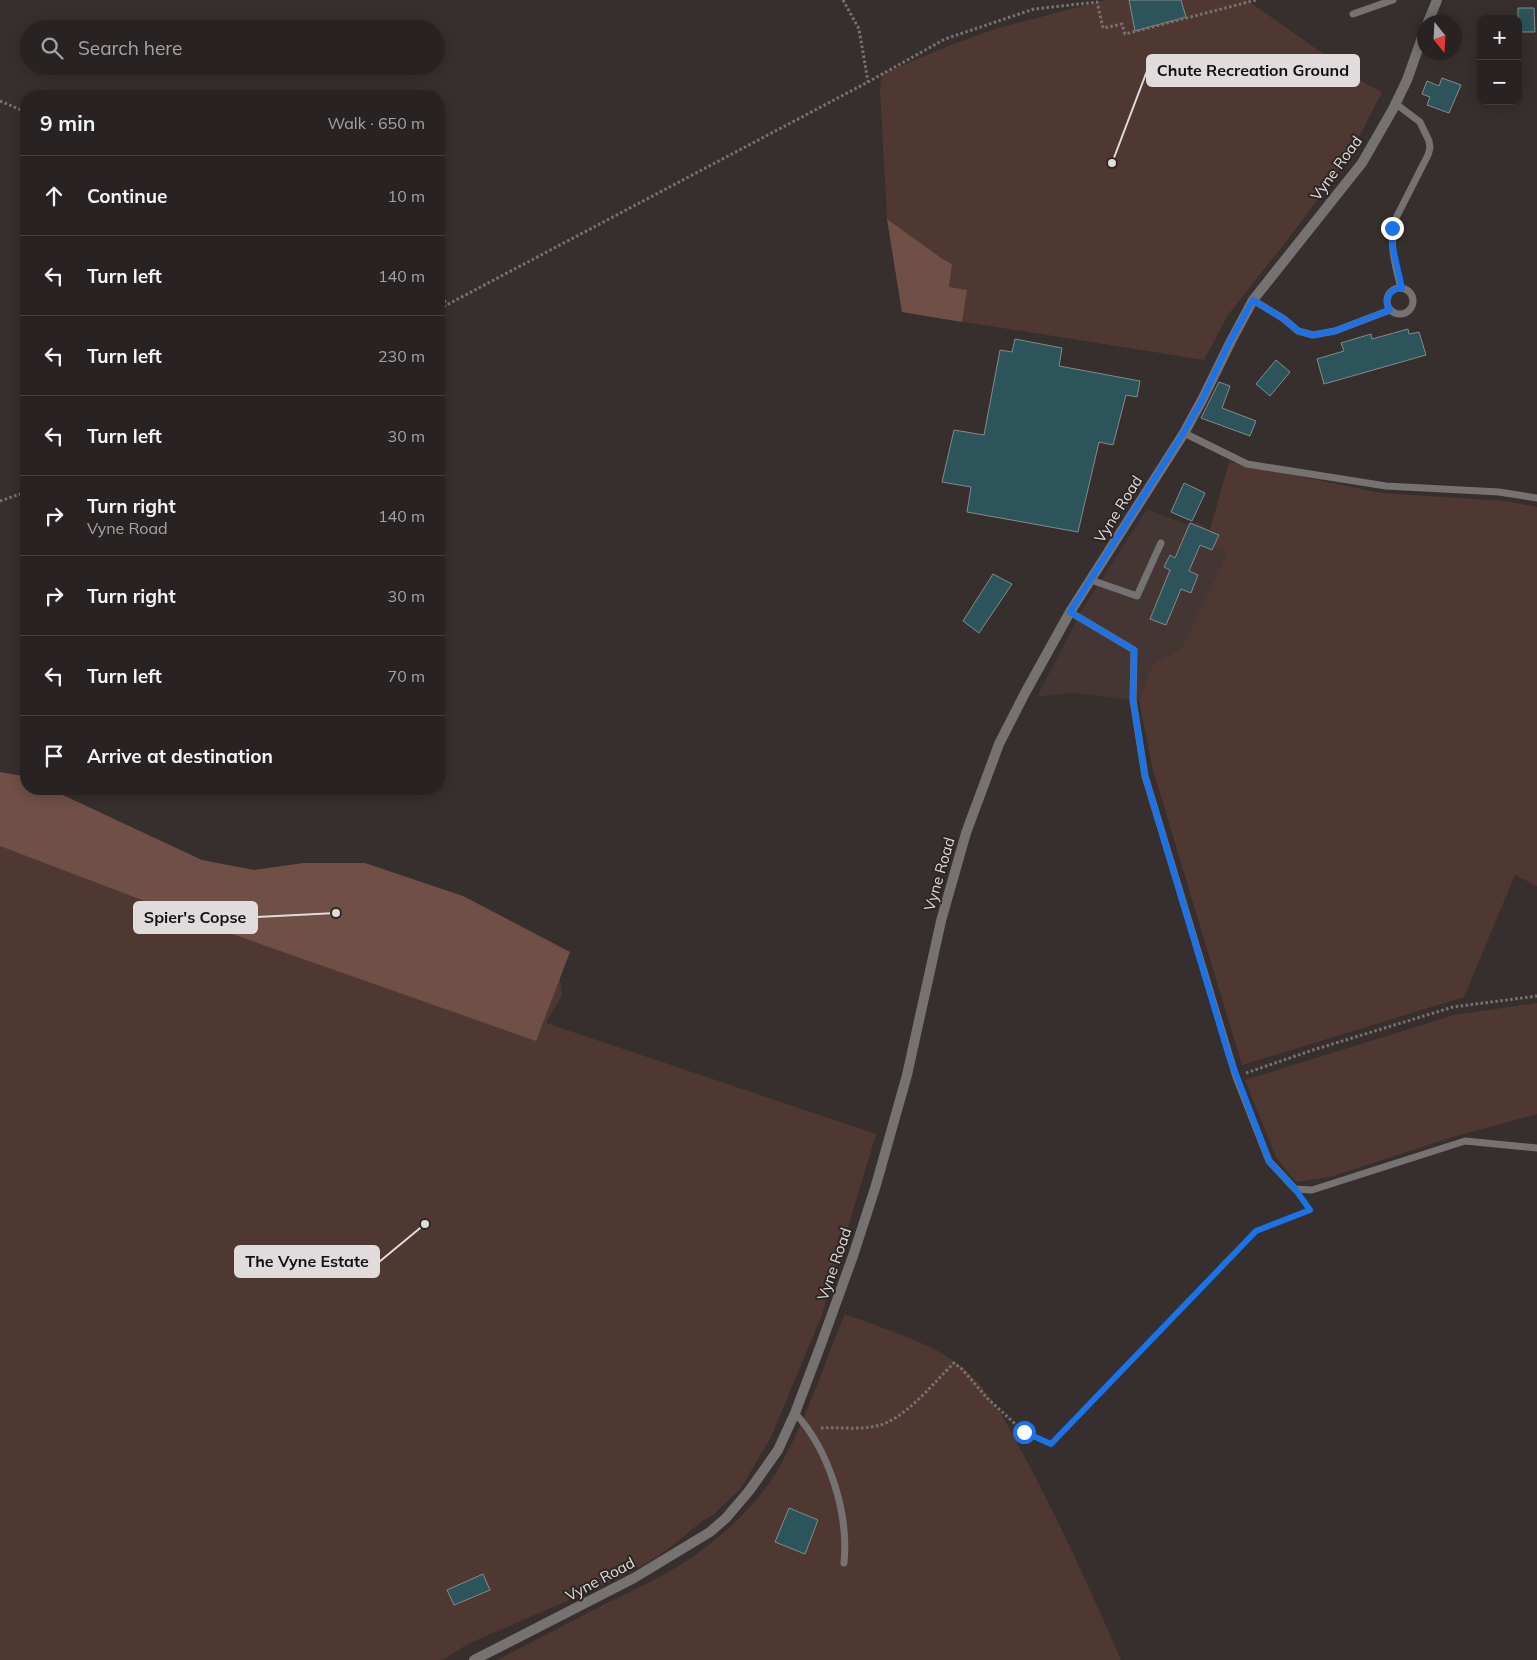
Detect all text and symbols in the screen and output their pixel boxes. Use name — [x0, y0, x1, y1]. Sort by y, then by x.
north arrow — [1417, 15, 1462, 60]
map controls — [1477, 15, 1522, 105]
button: + — [1477, 15, 1522, 60]
search box — [20, 20, 445, 75]
icon: search — [38, 34, 66, 62]
text: Search here — [78, 36, 182, 60]
callout: Chute Recreation Ground — [1147, 55, 1359, 86]
text: Chute Recreation Ground — [1157, 60, 1349, 80]
button: − — [1477, 60, 1522, 105]
text: 9 min — [40, 110, 95, 136]
text: Walk · 650 m — [327, 113, 425, 133]
street label: Vyne Road — [1306, 132, 1366, 204]
icon: ahead — [40, 182, 68, 210]
text: Continue — [87, 184, 167, 208]
text: 10 m — [388, 186, 425, 206]
route end — [1381, 217, 1404, 240]
icon: left — [40, 262, 68, 290]
text: Turn left — [87, 264, 162, 288]
text: 140 m — [378, 266, 425, 286]
icon: left — [40, 342, 68, 370]
text: Turn left — [87, 344, 162, 368]
text: 230 m — [378, 346, 425, 366]
icon: left — [40, 422, 68, 450]
text: Turn left — [87, 424, 162, 448]
text: 30 m — [388, 426, 425, 446]
street label: Vyne Road — [1090, 472, 1146, 546]
text: Turn right — [87, 494, 176, 518]
icon: right — [40, 502, 68, 530]
text: 140 m — [378, 506, 425, 526]
text: Vyne Road — [87, 518, 168, 538]
icon: right — [40, 582, 68, 610]
text: Turn right — [87, 584, 176, 608]
text: 30 m — [388, 586, 425, 606]
icon: left — [40, 662, 68, 690]
text: Turn left — [87, 664, 162, 688]
text: 70 m — [388, 666, 425, 686]
icon: arrive — [40, 742, 68, 770]
text: Arrive at destination — [87, 744, 273, 768]
street label: Vyne Road — [919, 835, 959, 913]
callout: Spier's Copse — [134, 902, 257, 933]
text: Spier's Copse — [144, 907, 246, 927]
street label: Vyne Road — [813, 1225, 855, 1303]
callout: The Vyne Estate — [235, 1246, 379, 1277]
text: The Vyne Estate — [245, 1251, 369, 1271]
route start — [1013, 1421, 1036, 1444]
street label: Vyne Road — [562, 1553, 638, 1605]

